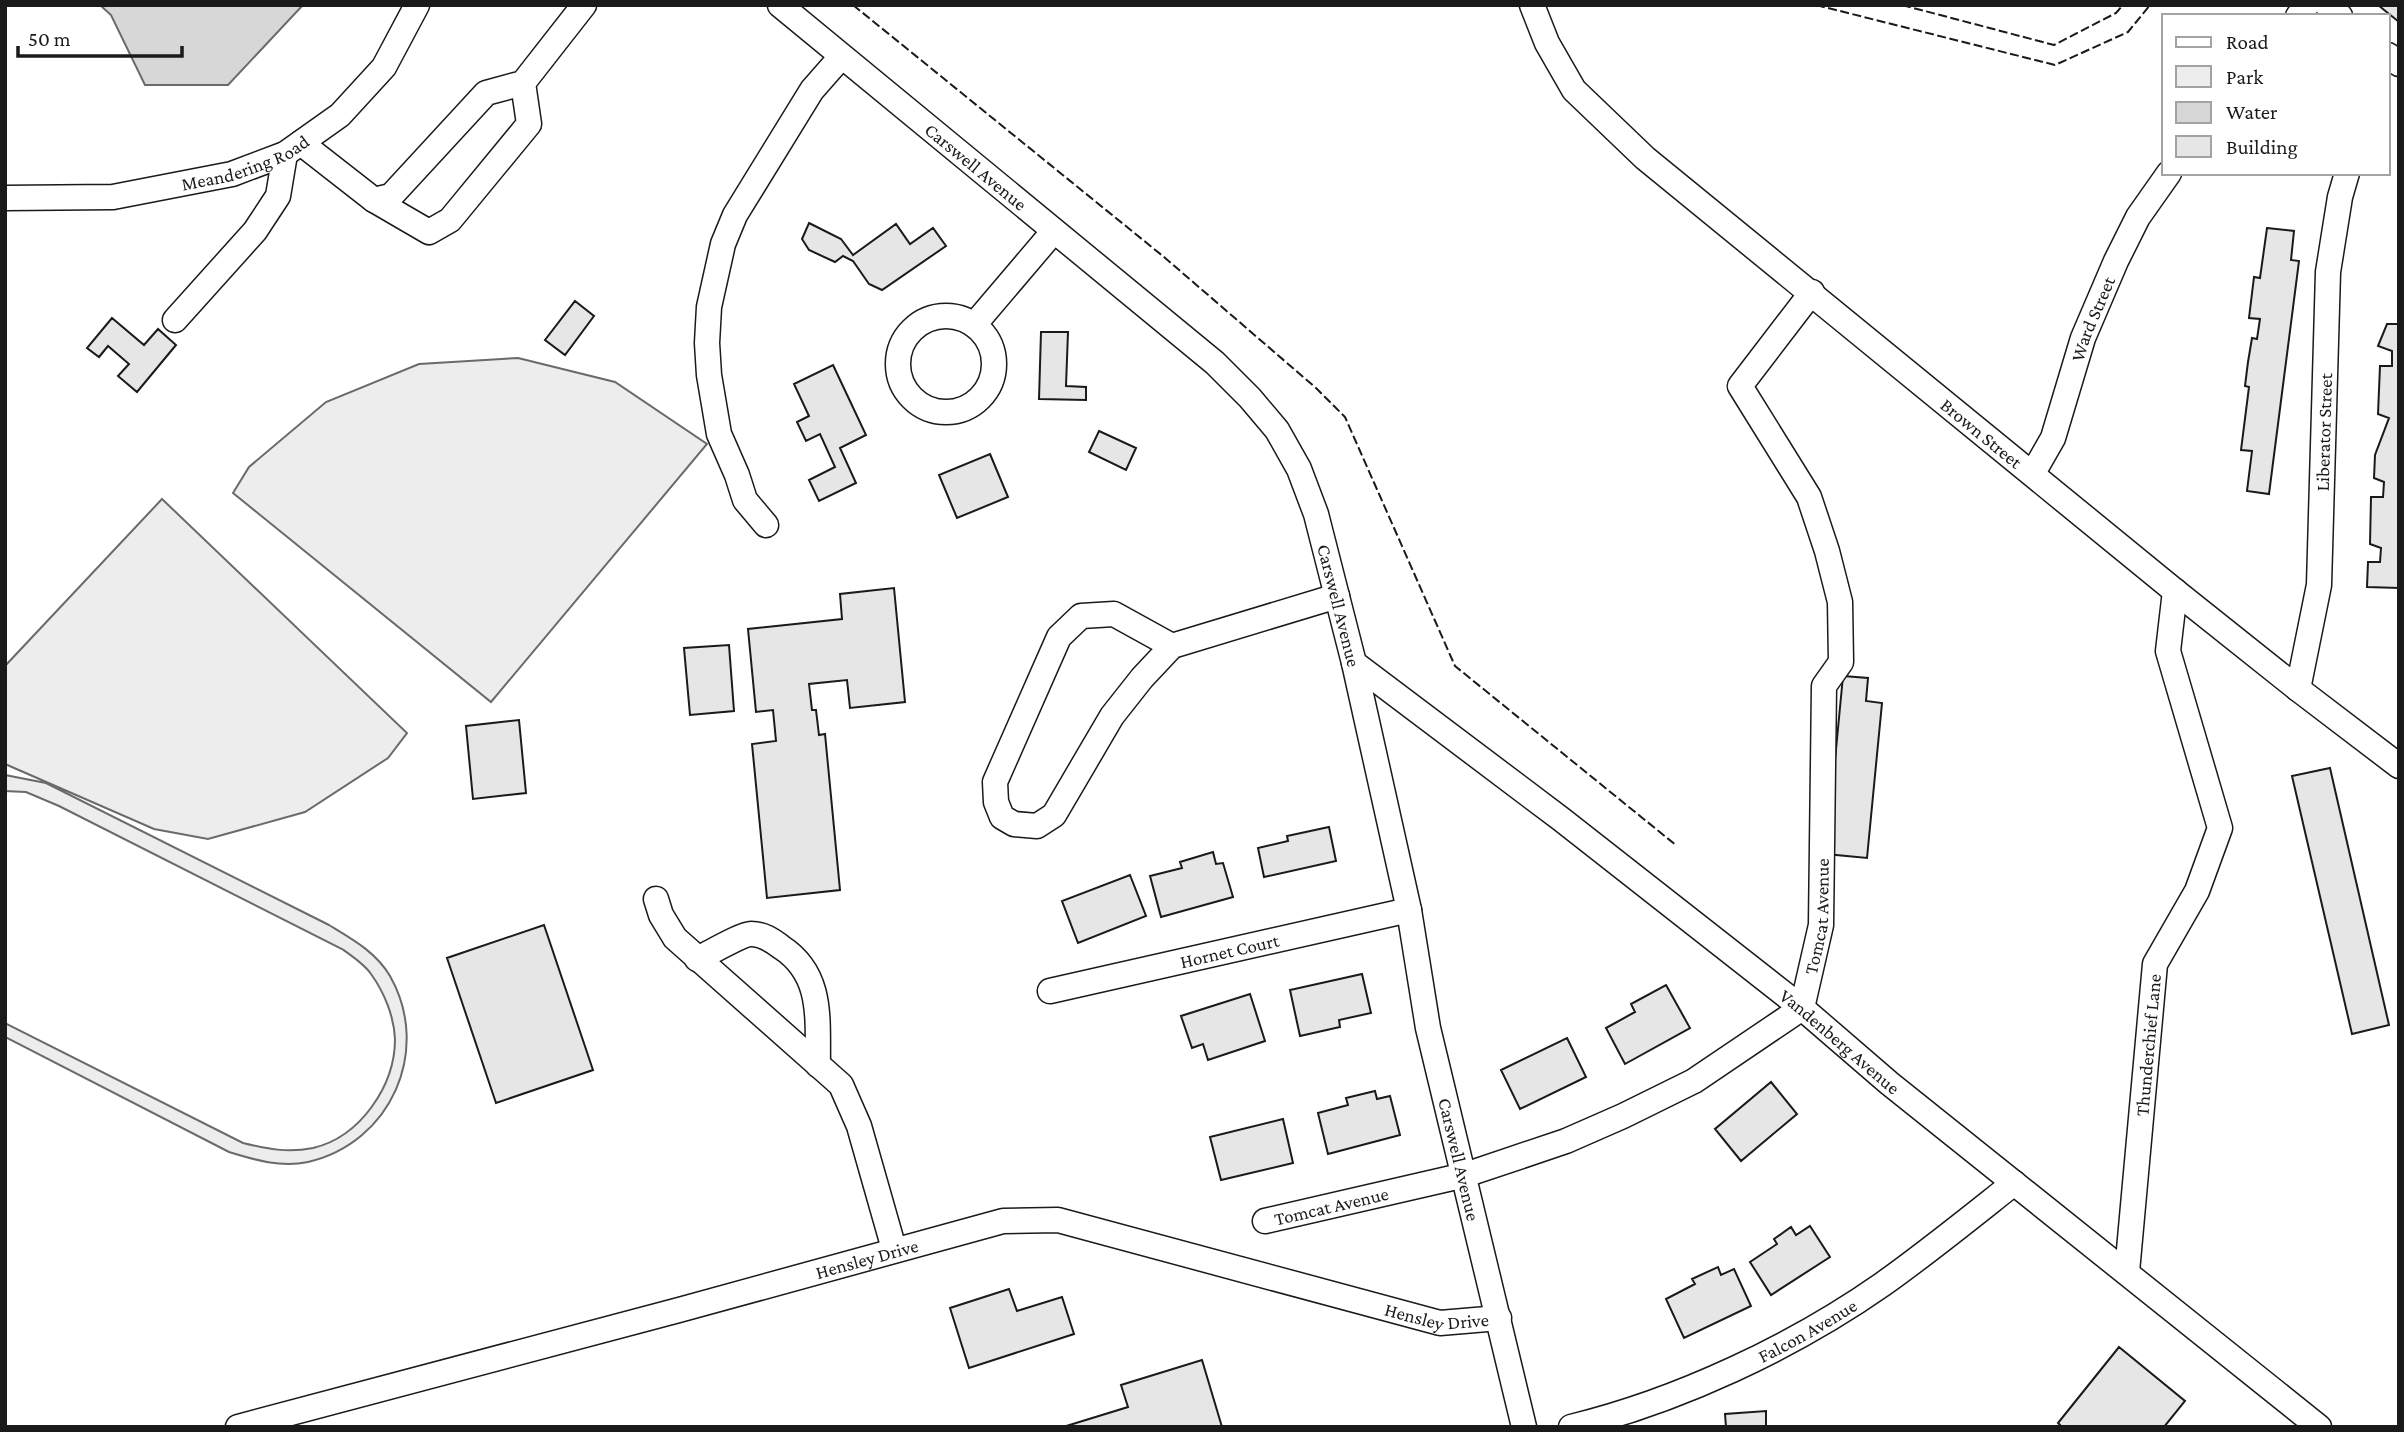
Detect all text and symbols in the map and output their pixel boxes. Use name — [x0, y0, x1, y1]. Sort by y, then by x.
scale bar — [18, 14, 182, 58]
legend — [2162, 14, 2390, 175]
text: 50 m — [28, 27, 71, 51]
text: Road — [2226, 30, 2269, 54]
text: Park — [2226, 65, 2263, 89]
text: Water — [2226, 100, 2278, 124]
street label: Carswell Avenue — [921, 118, 1031, 214]
street label: Meandering Road — [179, 130, 313, 194]
text: Building — [2226, 135, 2298, 159]
street label: Ward Street — [2066, 272, 2119, 364]
street label: Liberator Street — [2311, 372, 2336, 492]
street label: Brown Street — [1937, 394, 2027, 473]
street label: Carswell Avenue — [1314, 542, 1365, 669]
street label: Tomcat Avenue — [1800, 858, 1832, 976]
street label: Hornet Court — [1178, 929, 1282, 972]
street label: Thunderchief Lane — [2131, 973, 2165, 1117]
street label: Vandenberg Avenue — [1776, 984, 1904, 1098]
street label: Carswell Avenue — [1435, 1096, 1484, 1223]
street label: Tomcat Avenue — [1272, 1182, 1391, 1229]
street label: Hensley Drive — [813, 1234, 920, 1283]
street label: Falcon Avenue — [1754, 1294, 1860, 1366]
street label: Hensley Drive — [1383, 1298, 1490, 1334]

